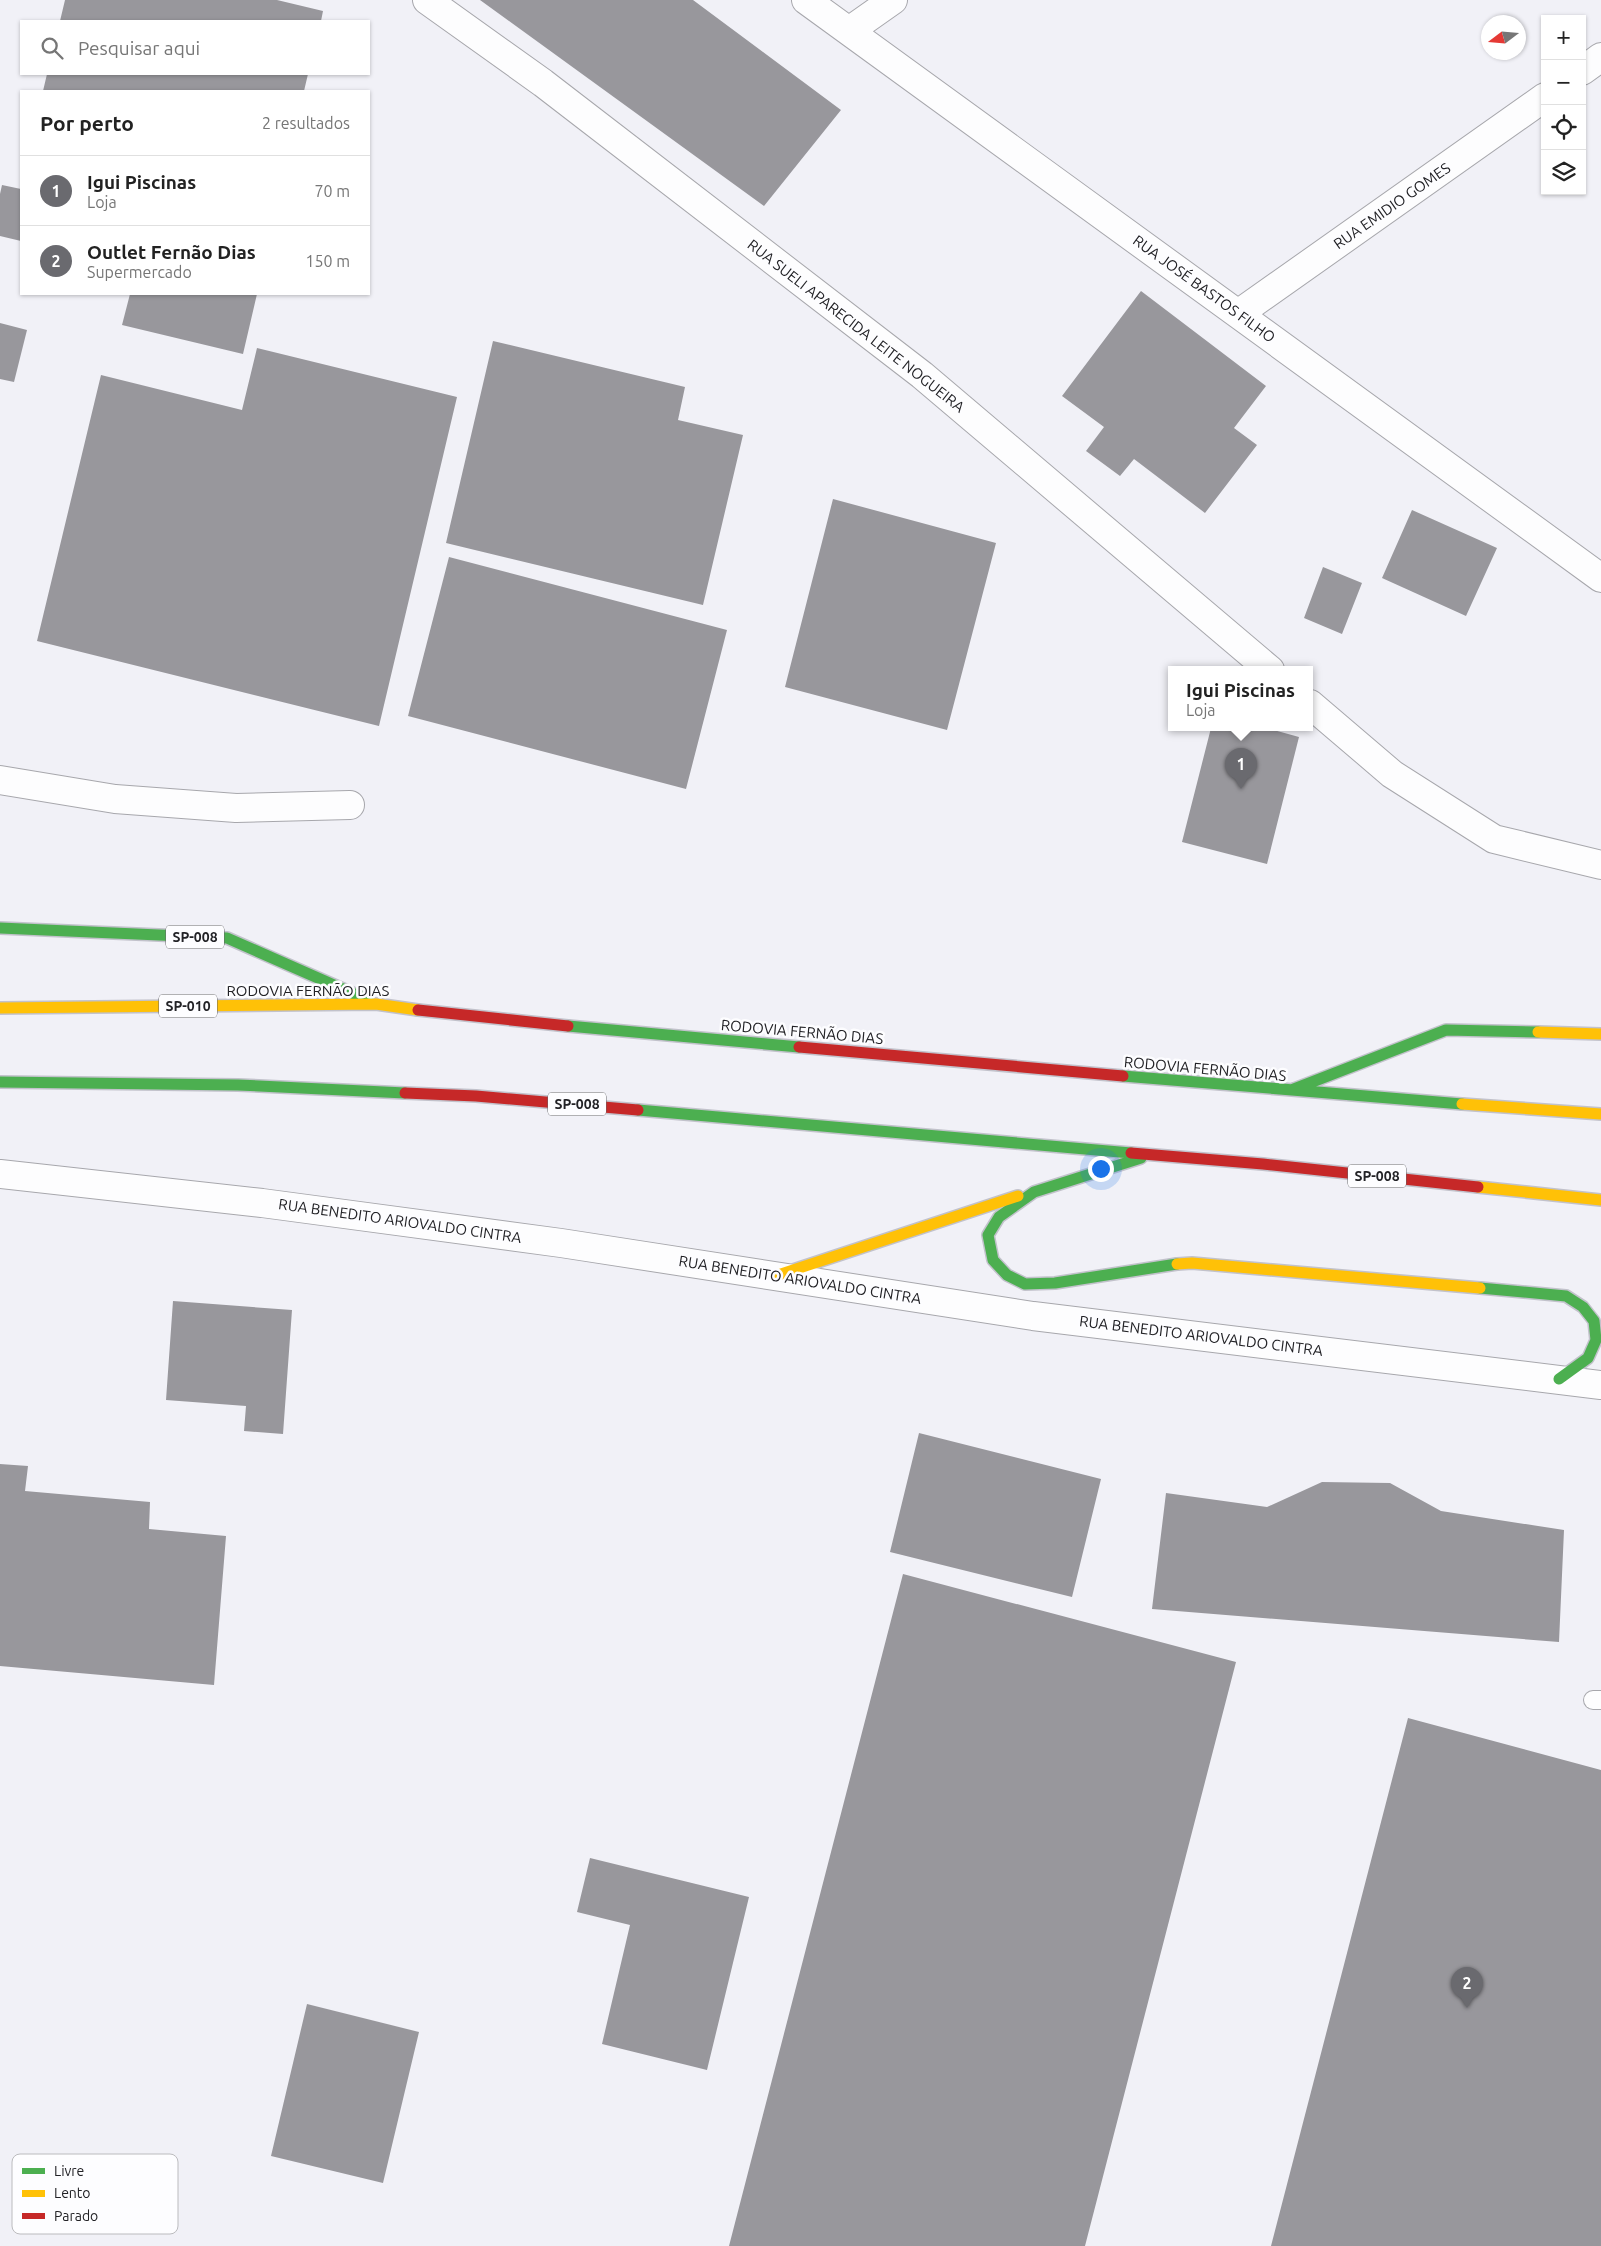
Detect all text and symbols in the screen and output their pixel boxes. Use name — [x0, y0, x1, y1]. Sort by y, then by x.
north arrow — [1481, 15, 1526, 60]
map controls — [1541, 15, 1586, 195]
button: + — [1541, 15, 1586, 60]
search box — [20, 20, 370, 75]
icon: search — [38, 34, 66, 62]
text: Pesquisar aqui — [78, 37, 200, 59]
button: − — [1541, 60, 1586, 105]
button: locate — [1541, 105, 1586, 150]
text: Por perto — [40, 111, 134, 135]
text: 2 resultados — [262, 114, 350, 132]
button: layers — [1541, 150, 1586, 195]
street label: RUA EMIDIO GOMES — [1330, 159, 1453, 252]
text: Igui Piscinas — [87, 171, 196, 193]
text: 1 — [51, 182, 61, 200]
text: 70 m — [314, 182, 350, 200]
text: Loja — [87, 193, 117, 211]
street label: RUA JOSÉ BASTOS FILHO — [1130, 231, 1279, 346]
street label: RUA SUELI APARECIDA LEITE NOGUEIRA — [744, 236, 968, 416]
text: Outlet Fernão Dias — [87, 241, 256, 263]
text: 2 — [51, 252, 61, 270]
text: 150 m — [305, 252, 350, 270]
text: Supermercado — [87, 263, 192, 281]
popup — [1168, 666, 1313, 731]
text: Igui Piscinas — [1186, 679, 1295, 701]
text: Loja — [1186, 701, 1216, 719]
pin: 1 — [1225, 748, 1257, 789]
road number: SP-008 — [166, 926, 224, 949]
street label: RODOVIA FERNÃO DIAS — [227, 982, 390, 999]
road number: SP-010 — [159, 994, 217, 1018]
street label: RODOVIA FERNÃO DIAS — [720, 1016, 884, 1047]
street label: RODOVIA FERNÃO DIAS — [1123, 1053, 1287, 1084]
road number: SP-008 — [548, 1092, 606, 1116]
your location — [1088, 1156, 1114, 1182]
road number: SP-008 — [1348, 1164, 1406, 1188]
street label: RUA BENEDITO ARIOVALDO CINTRA — [277, 1195, 523, 1246]
street label: RUA BENEDITO ARIOVALDO CINTRA — [678, 1252, 923, 1307]
street label: RUA BENEDITO ARIOVALDO CINTRA — [1078, 1312, 1324, 1359]
pin: 2 — [1451, 1967, 1483, 2008]
legend — [12, 2154, 178, 2234]
text: Livre — [54, 2163, 84, 2179]
text: Lento — [54, 2185, 91, 2201]
text: Parado — [54, 2208, 98, 2224]

